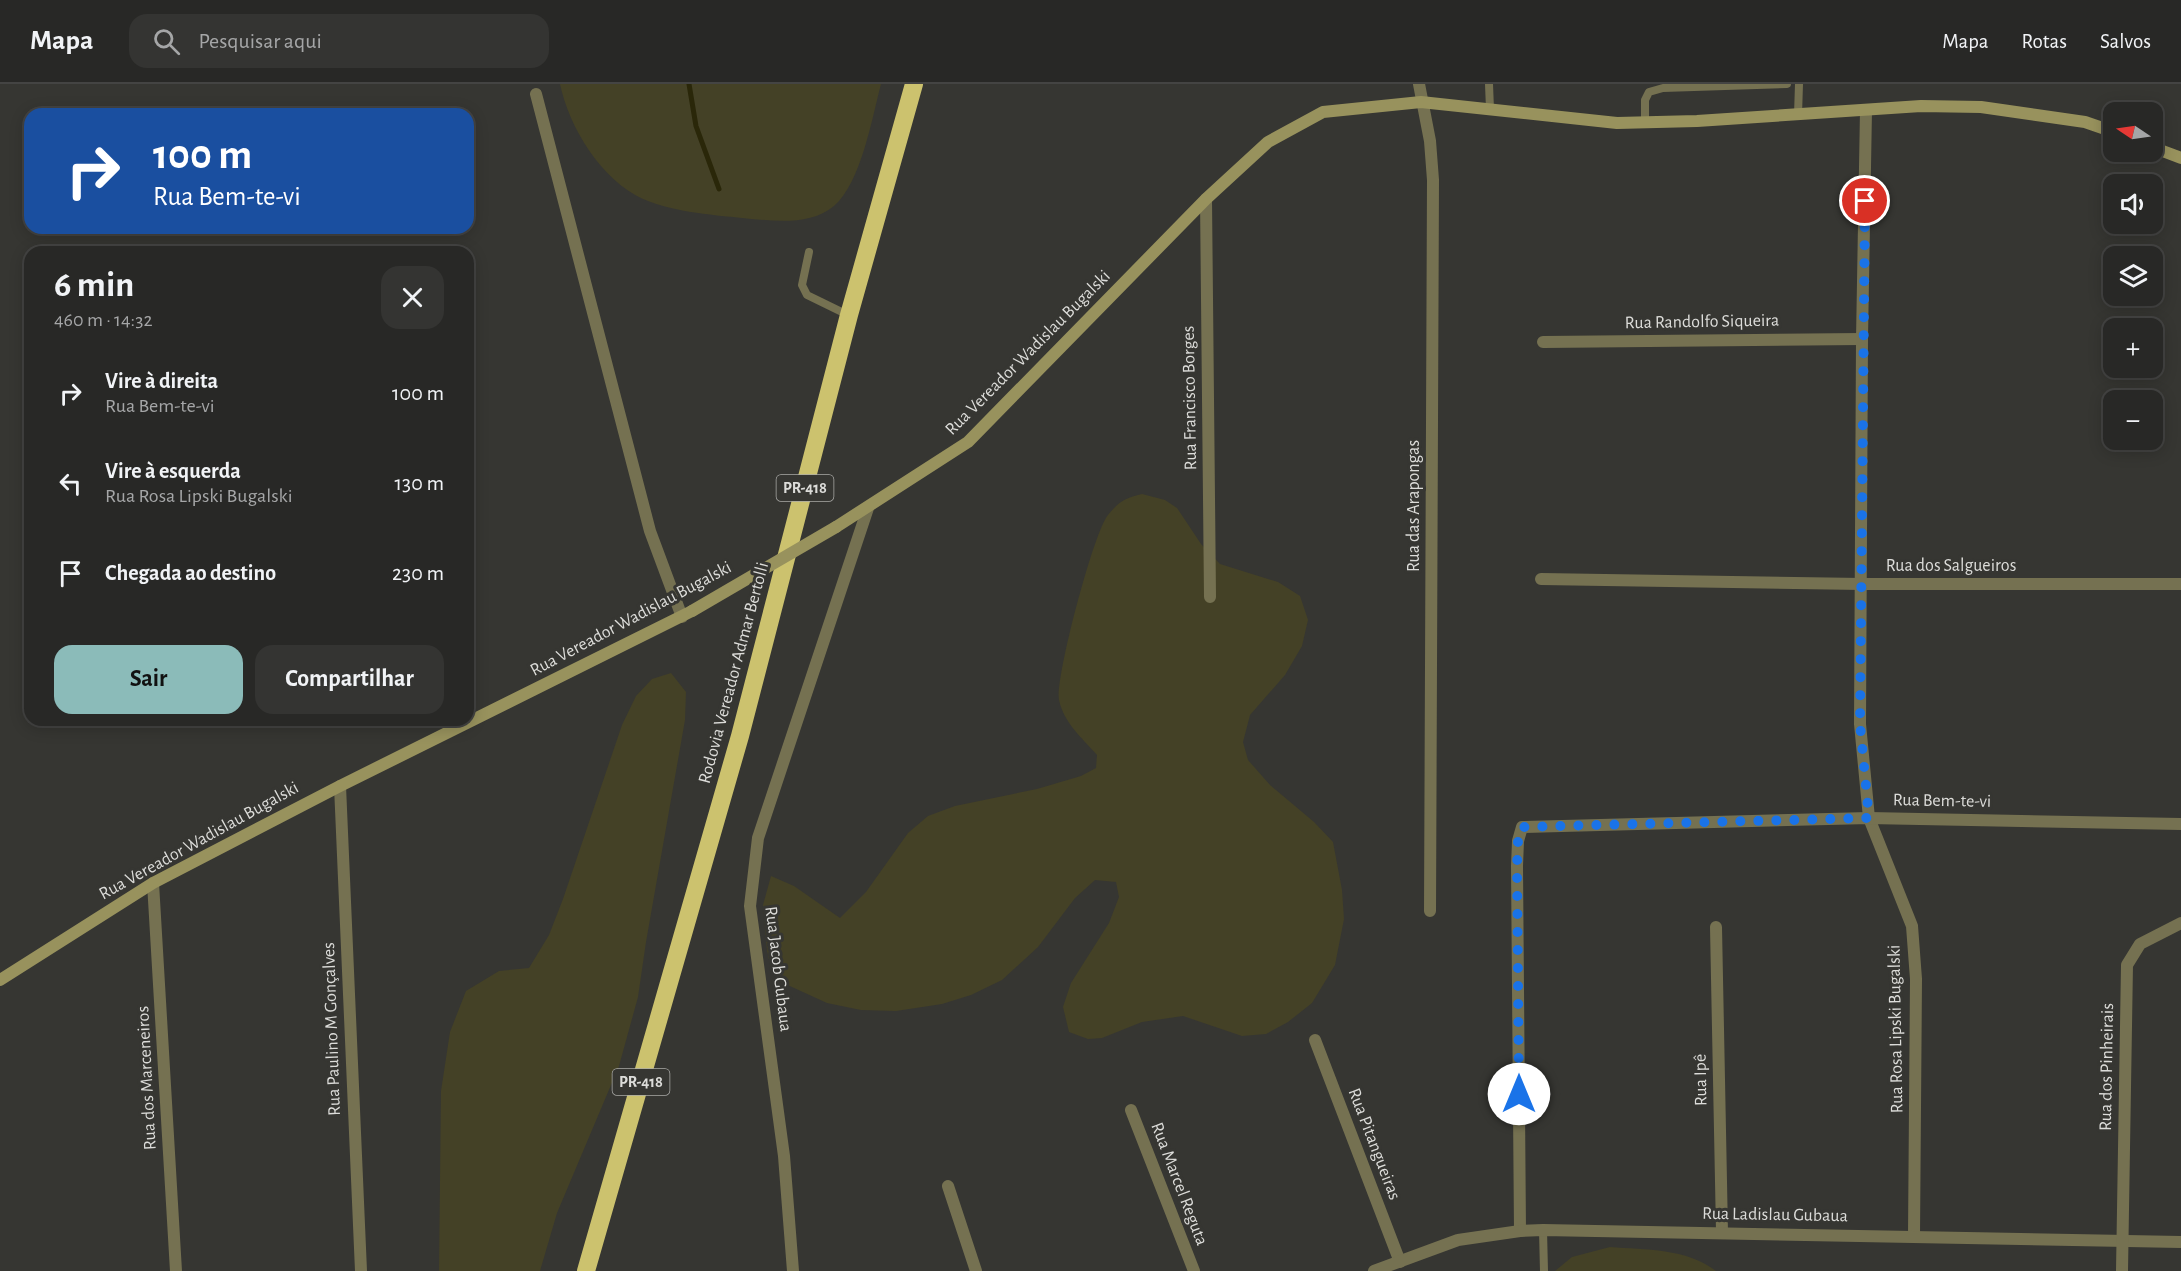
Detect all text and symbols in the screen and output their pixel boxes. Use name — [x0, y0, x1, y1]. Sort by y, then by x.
search box — [129, 14, 549, 68]
icon: search — [150, 25, 183, 58]
text: Mapa — [30, 27, 93, 55]
text: Pesquisar aqui — [198, 30, 322, 52]
text: Mapa — [1942, 31, 1989, 52]
text: Rotas — [2022, 31, 2067, 52]
text: Salvos — [2100, 31, 2151, 52]
north arrow — [2103, 102, 2163, 162]
map controls — [2103, 102, 2163, 450]
icon: right — [54, 132, 132, 210]
text: 100 m — [153, 134, 252, 176]
button: sound — [2103, 174, 2163, 234]
pin — [1839, 175, 1890, 226]
text: Rua Bem-te-vi — [153, 183, 301, 210]
icon: arrive — [1848, 184, 1881, 217]
button: layers — [2103, 246, 2163, 306]
button: close — [381, 266, 444, 329]
text: 6 min — [54, 267, 134, 303]
street label: Rua Vereador Wadislau Bugalski — [942, 267, 1114, 439]
text: 460 m · 14:32 — [54, 310, 152, 330]
street label: Rua Randolfo Siqueira — [1625, 312, 1779, 332]
button: + — [2103, 318, 2163, 378]
street label: Rua Francisco Borges — [1180, 326, 1200, 470]
text: Vire à direita — [105, 370, 218, 392]
icon: right — [54, 377, 87, 410]
text: 100 m — [392, 382, 444, 404]
button: − — [2103, 390, 2163, 450]
text: Rua Bem-te-vi — [105, 396, 215, 416]
street label: Rua das Arapongas — [1405, 440, 1423, 572]
text: Vire à esquerda — [105, 460, 241, 482]
icon: left — [54, 467, 87, 500]
text: 130 m — [395, 472, 444, 494]
road number: PR-418 — [776, 475, 834, 501]
text: Rua Rosa Lipski Bugalski — [105, 486, 293, 506]
icon: arrive — [54, 557, 87, 590]
street label: Rua dos Salgueiros — [1886, 557, 2016, 575]
street label: Rua Vereador Wadislau Bugalski — [527, 558, 735, 680]
street label: Rodovia Vereador Admar Bertolli — [696, 561, 772, 785]
text: Chegada ao destino — [105, 562, 276, 584]
text: 230 m — [392, 562, 444, 584]
button: Sair — [54, 645, 243, 714]
button: Compartilhar — [255, 645, 444, 714]
street label: Rua Vereador Wadislau Bugalski — [96, 779, 302, 903]
street label: Rua Bem-te-vi — [1893, 791, 1991, 811]
street label: Rua Jacob Gubaua — [761, 905, 795, 1033]
street label: Rua Paulino M Gonçalves — [320, 942, 344, 1116]
street label: Rua Rosa Lipski Bugalski — [1886, 944, 1906, 1114]
street label: Rua dos Pinheirais — [2097, 1003, 2117, 1131]
street label: Rua dos Marceneiros — [134, 1005, 160, 1151]
street label: Rua Ipê — [1692, 1054, 1710, 1106]
position arrow — [1487, 1062, 1551, 1126]
road number: PR-418 — [612, 1069, 670, 1095]
street label: Rua Pitangueiras — [1344, 1086, 1404, 1202]
street label: Rua Marcel Reguta — [1147, 1120, 1211, 1248]
street label: Rua Ladislau Gubaua — [1702, 1205, 1848, 1225]

